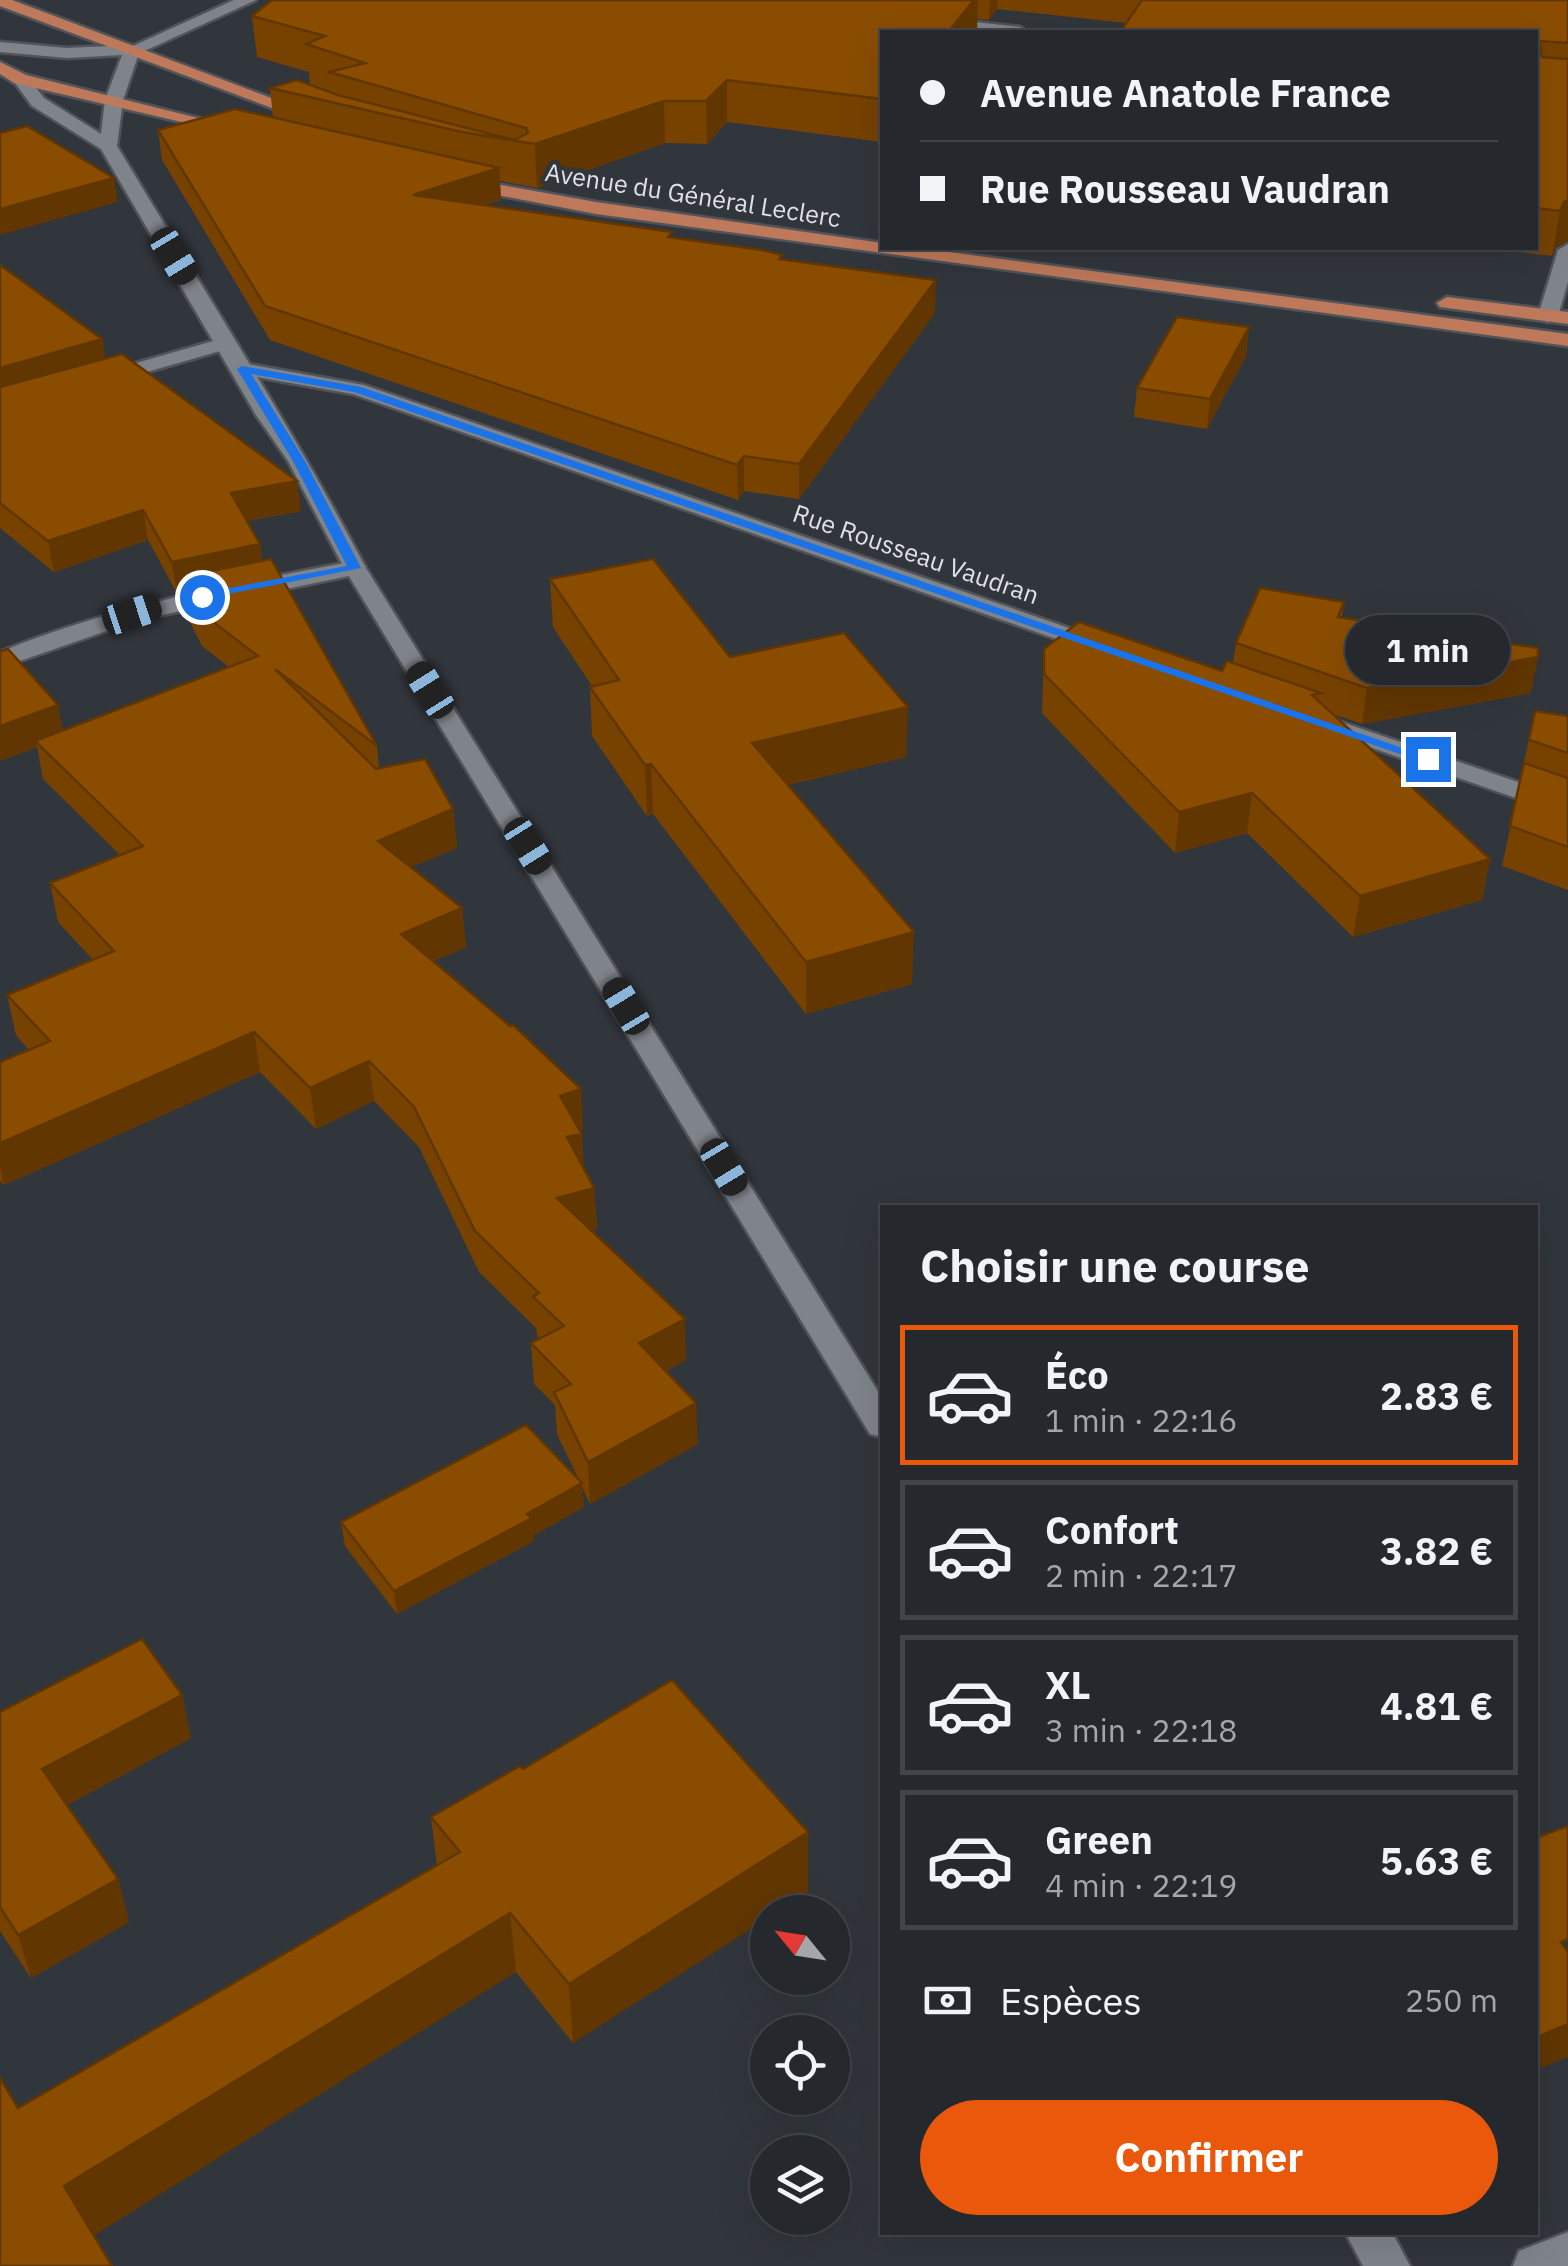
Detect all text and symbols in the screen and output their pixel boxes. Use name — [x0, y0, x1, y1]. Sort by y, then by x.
text: Avenue Anatole France — [980, 68, 1391, 117]
street label: Avenue du Général Leclerc — [543, 155, 843, 234]
text: Rue Rousseau Vaudran — [980, 164, 1390, 213]
car — [146, 223, 202, 289]
street label: Rue Rousseau Vaudran — [789, 496, 1044, 611]
route start — [180, 575, 225, 620]
car — [99, 590, 165, 638]
callout: 1 min — [1346, 614, 1510, 684]
text: 1 min — [1386, 629, 1469, 671]
car — [401, 657, 459, 723]
route end — [1406, 737, 1451, 782]
car — [499, 813, 557, 879]
car — [598, 973, 654, 1039]
car — [696, 1134, 752, 1200]
text: Choisir une course — [920, 1236, 1310, 1294]
icon: car — [925, 1350, 1015, 1440]
text: Éco — [1045, 1350, 1109, 1399]
text: 2.83 € — [1380, 1371, 1493, 1420]
text: 1 min · 22:16 — [1045, 1399, 1238, 1441]
icon: car — [925, 1505, 1015, 1595]
text: Confort — [1045, 1505, 1179, 1554]
text: 3.82 € — [1380, 1526, 1493, 1575]
text: 2 min · 22:17 — [1045, 1554, 1238, 1596]
icon: car — [925, 1660, 1015, 1750]
text: XL — [1045, 1660, 1091, 1709]
text: 4.81 € — [1380, 1681, 1493, 1730]
text: 3 min · 22:18 — [1045, 1709, 1238, 1751]
icon: car — [925, 1815, 1015, 1905]
text: Green — [1045, 1815, 1153, 1864]
text: 5.63 € — [1380, 1836, 1493, 1885]
text: 4 min · 22:19 — [1045, 1864, 1238, 1906]
north arrow — [750, 1895, 850, 1995]
map controls — [750, 1895, 850, 2235]
icon: cash — [920, 1973, 975, 2028]
text: Espèces — [1000, 1976, 1142, 2025]
text: 250 m — [1405, 1979, 1498, 2021]
button: locate — [750, 2015, 850, 2115]
button: Confirmer — [920, 2100, 1498, 2215]
button: layers — [750, 2135, 850, 2235]

